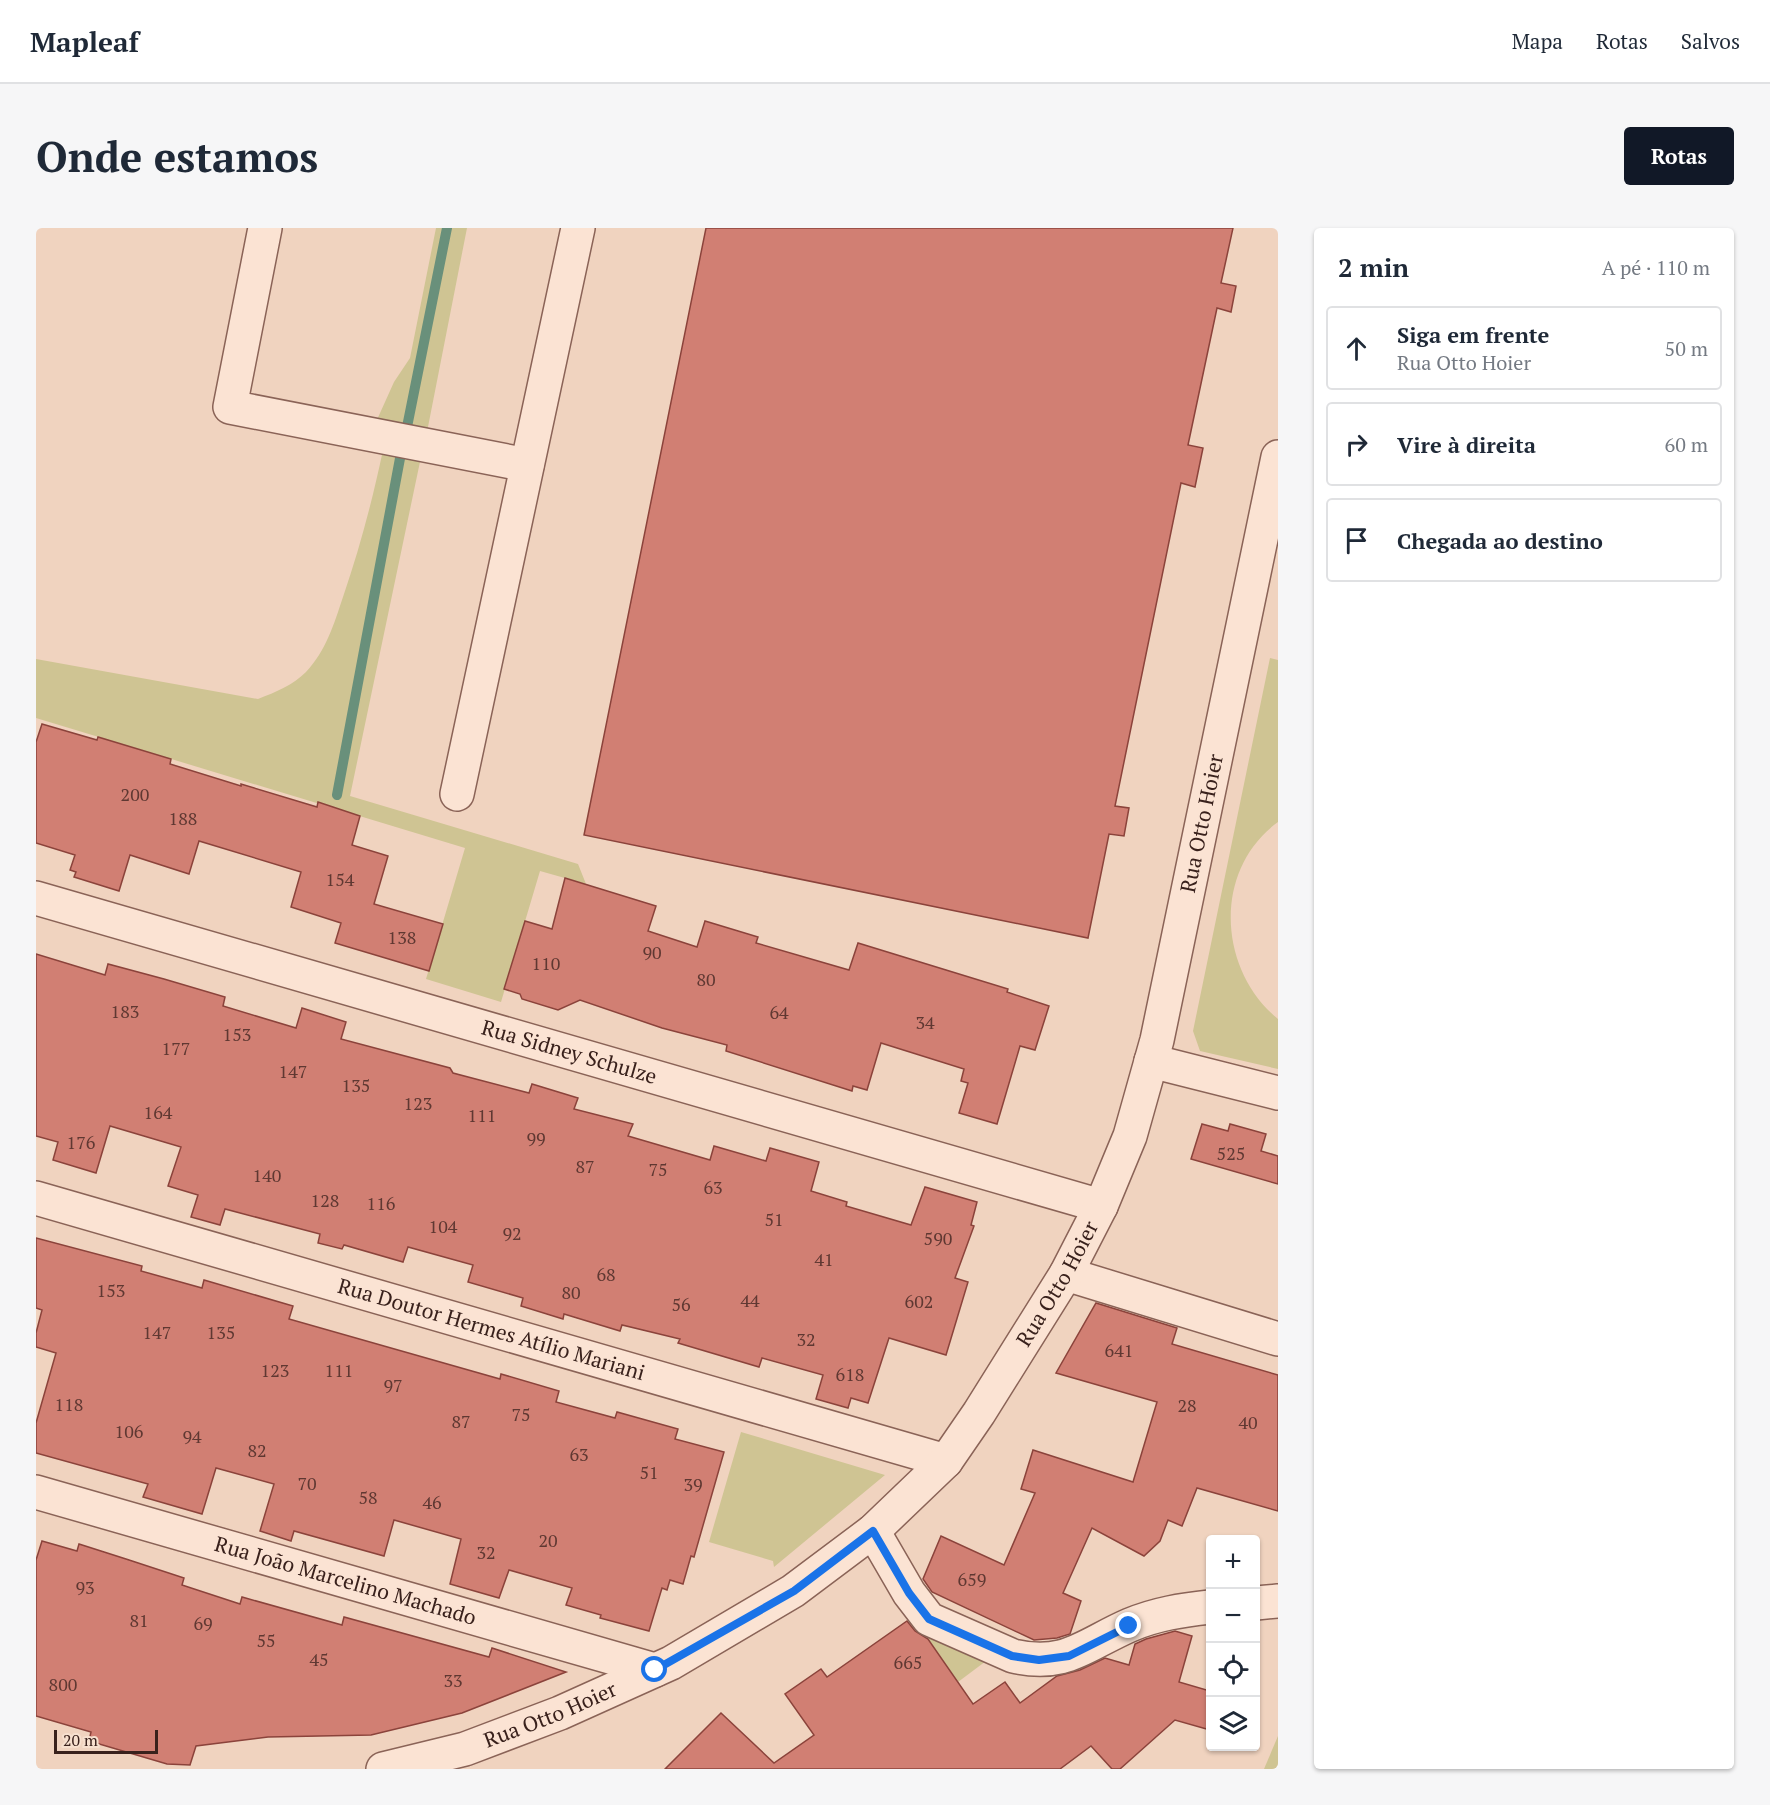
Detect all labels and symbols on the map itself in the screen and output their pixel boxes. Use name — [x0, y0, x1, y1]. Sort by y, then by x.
street label: Rua Otto Hoier — [1173, 751, 1229, 895]
house number: 200 — [121, 782, 149, 806]
house number: 188 — [169, 806, 197, 830]
house number: 154 — [326, 867, 355, 891]
house number: 138 — [388, 925, 416, 949]
house number: 90 — [642, 940, 662, 964]
house number: 110 — [532, 951, 560, 975]
house number: 80 — [696, 967, 716, 991]
house number: 183 — [111, 999, 139, 1023]
house number: 64 — [769, 1000, 789, 1024]
house number: 34 — [915, 1010, 935, 1034]
street label: Rua Sidney Schulze — [479, 1013, 660, 1090]
house number: 153 — [223, 1022, 251, 1046]
house number: 177 — [162, 1036, 190, 1060]
house number: 147 — [279, 1059, 307, 1083]
house number: 135 — [342, 1073, 370, 1097]
house number: 123 — [404, 1091, 432, 1115]
house number: 164 — [144, 1100, 173, 1124]
house number: 111 — [468, 1103, 496, 1127]
house number: 99 — [526, 1126, 546, 1150]
house number: 176 — [67, 1130, 96, 1154]
house number: 525 — [1217, 1141, 1245, 1165]
house number: 87 — [575, 1154, 595, 1178]
house number: 75 — [648, 1157, 668, 1181]
house number: 140 — [253, 1163, 281, 1187]
house number: 63 — [703, 1175, 723, 1199]
house number: 128 — [311, 1188, 339, 1212]
house number: 116 — [367, 1191, 396, 1215]
house number: 51 — [764, 1207, 784, 1231]
house number: 104 — [429, 1214, 458, 1238]
street label: Rua Otto Hoier — [1009, 1216, 1104, 1351]
house number: 92 — [502, 1221, 522, 1245]
house number: 590 — [924, 1226, 952, 1250]
house number: 41 — [814, 1247, 834, 1271]
house number: 68 — [596, 1262, 616, 1286]
street label: Rua Doutor Hermes Atílio Mariani — [335, 1271, 648, 1386]
house number: 153 — [97, 1278, 125, 1302]
house number: 80 — [561, 1280, 581, 1304]
house number: 44 — [740, 1288, 760, 1312]
house number: 602 — [905, 1289, 933, 1313]
house number: 56 — [671, 1292, 691, 1316]
house number: 147 — [143, 1320, 171, 1344]
house number: 135 — [207, 1320, 235, 1344]
house number: 32 — [796, 1327, 816, 1351]
house number: 641 — [1105, 1338, 1133, 1362]
house number: 123 — [261, 1358, 289, 1382]
house number: 111 — [325, 1358, 353, 1382]
house number: 618 — [836, 1362, 864, 1386]
house number: 97 — [383, 1373, 403, 1397]
house number: 118 — [55, 1392, 83, 1416]
house number: 28 — [1177, 1393, 1197, 1417]
house number: 75 — [511, 1402, 531, 1426]
house number: 87 — [451, 1409, 471, 1433]
house number: 40 — [1238, 1410, 1258, 1434]
house number: 106 — [115, 1419, 144, 1443]
house number: 94 — [182, 1424, 202, 1448]
house number: 82 — [247, 1438, 267, 1462]
house number: 63 — [569, 1442, 589, 1466]
house number: 51 — [639, 1460, 659, 1484]
house number: 70 — [297, 1471, 317, 1495]
house number: 39 — [683, 1472, 703, 1496]
house number: 58 — [358, 1485, 378, 1509]
house number: 46 — [422, 1490, 442, 1514]
house number: 20 — [538, 1528, 558, 1552]
street label: Rua João Marcelino Machado — [212, 1529, 480, 1631]
house number: 32 — [476, 1540, 496, 1564]
house number: 659 — [958, 1567, 986, 1591]
house number: 93 — [75, 1575, 95, 1599]
house number: 81 — [129, 1608, 149, 1632]
house number: 69 — [193, 1611, 213, 1635]
route end — [1115, 1612, 1141, 1638]
house number: 55 — [256, 1628, 276, 1652]
house number: 45 — [309, 1647, 329, 1671]
house number: 665 — [894, 1650, 922, 1674]
route start — [641, 1656, 667, 1682]
house number: 33 — [443, 1668, 463, 1692]
house number: 800 — [49, 1672, 77, 1696]
street label: Rua Otto Hoier — [479, 1674, 620, 1754]
scale bar — [54, 1727, 158, 1754]

